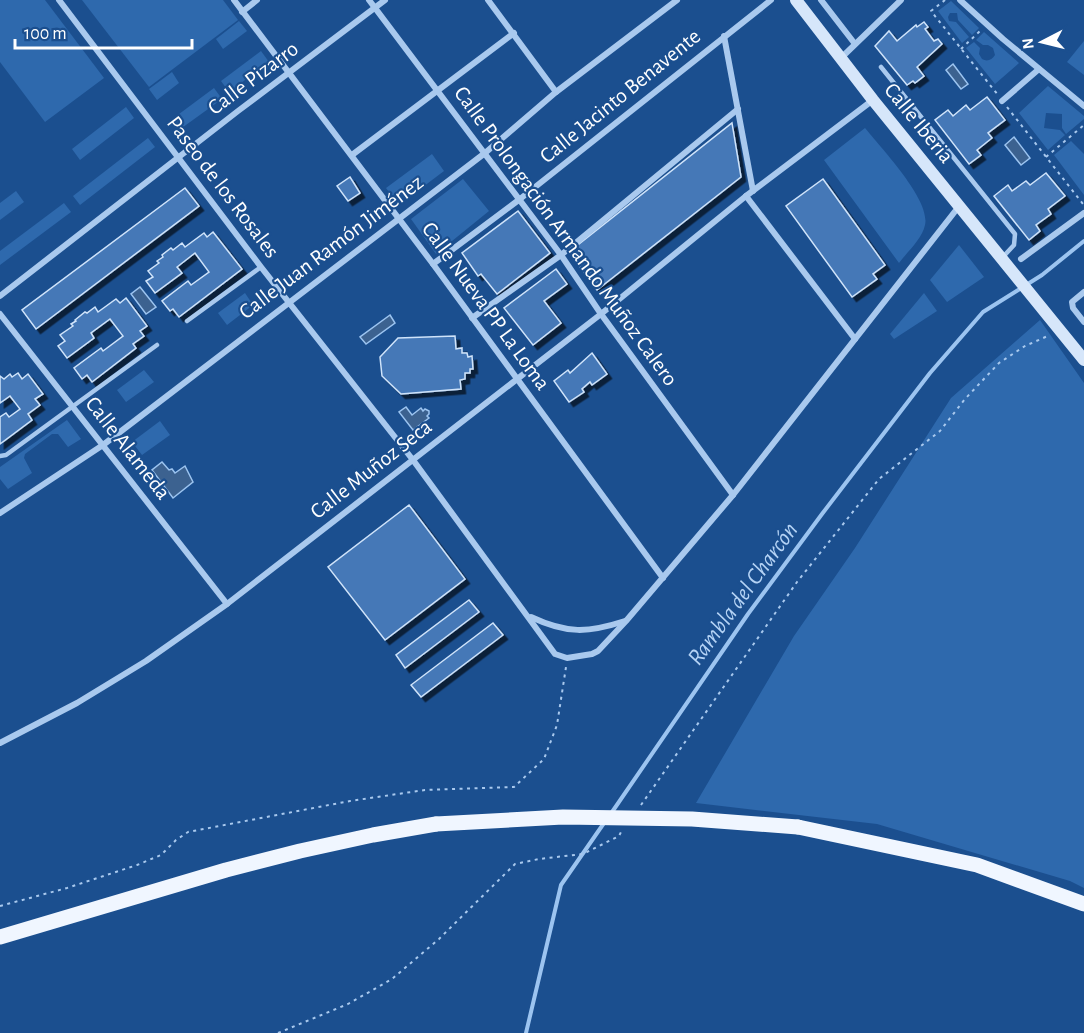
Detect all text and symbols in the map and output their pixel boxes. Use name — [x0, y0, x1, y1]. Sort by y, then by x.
scale bar — [15, 12, 192, 50]
north arrow — [1012, 12, 1072, 72]
text: 100 m — [24, 25, 67, 43]
street label: Calle Jacinto Benavente — [536, 25, 704, 167]
street label: Calle Pizarro — [204, 37, 302, 119]
text: N — [1019, 37, 1037, 50]
street label: Calle Iberia — [880, 79, 958, 167]
street label: Calle Prolongación Armando Muñoz Calero — [450, 82, 682, 390]
street label: Paseo de los Rosales — [163, 112, 283, 262]
street label: Calle Juan Ramón Jiménez — [235, 171, 427, 323]
street label: Calle Nueva PP La Loma — [418, 218, 554, 394]
street label: Calle Alameda — [81, 393, 175, 503]
street label: Calle Muñoz Seca — [306, 415, 436, 523]
water label: Rambla del Charcón — [683, 518, 803, 670]

